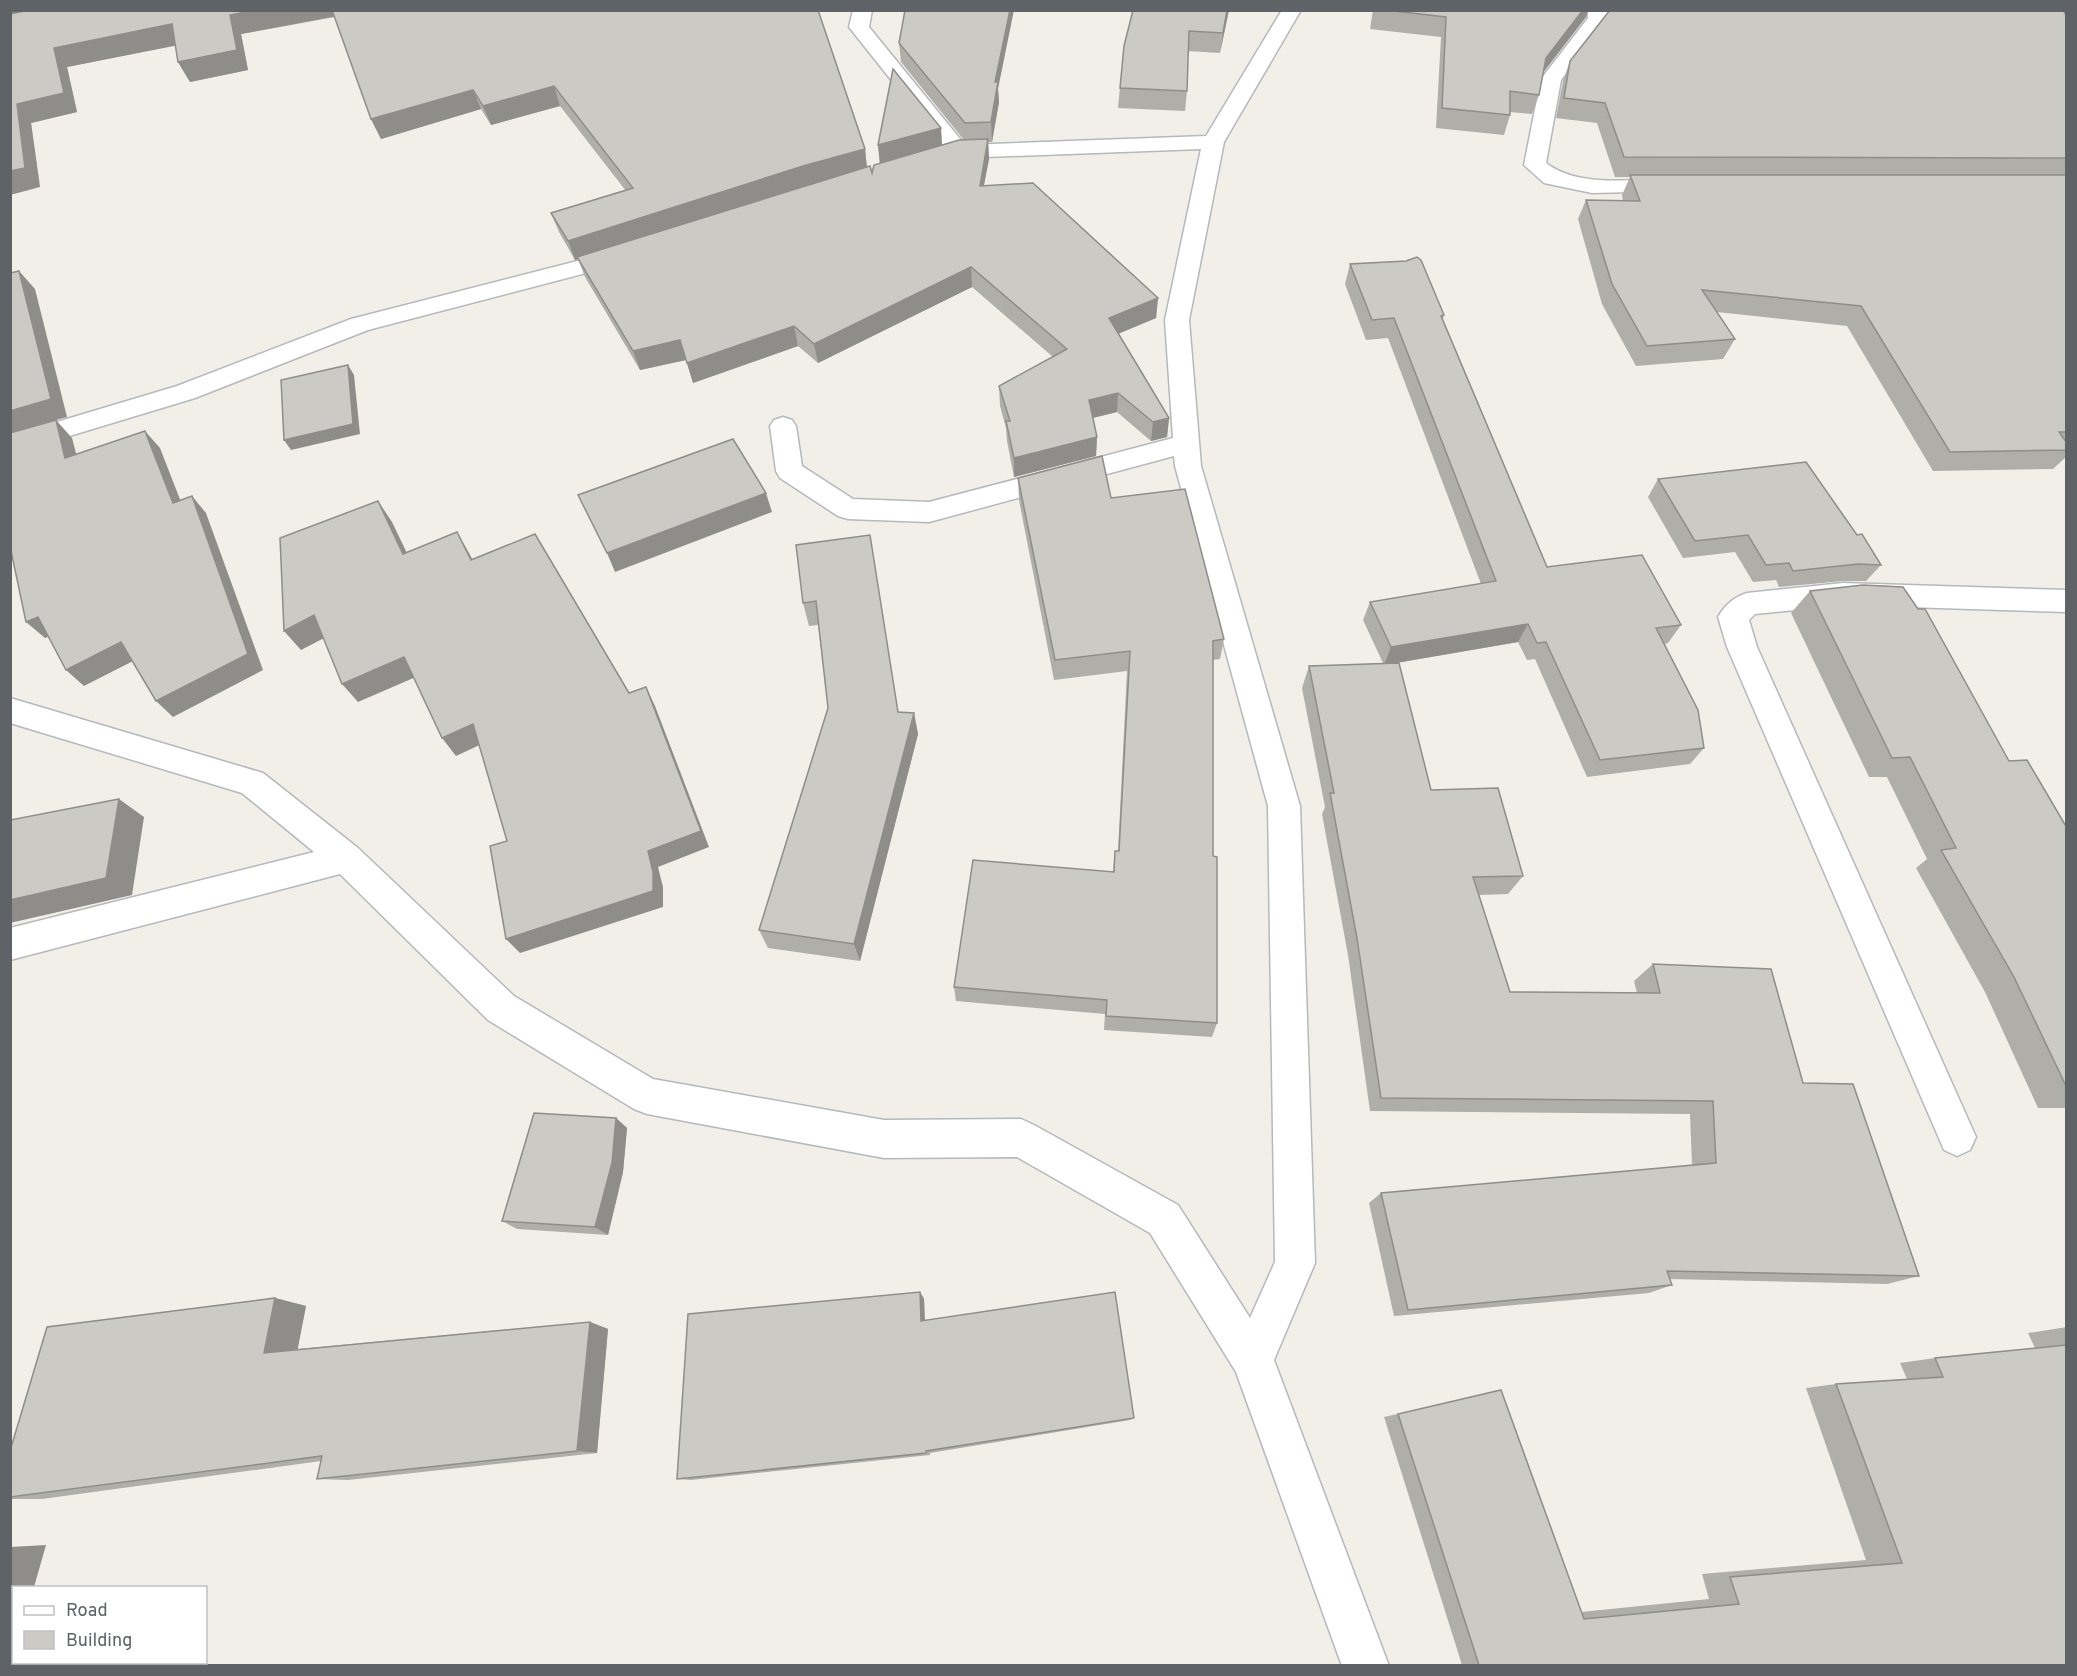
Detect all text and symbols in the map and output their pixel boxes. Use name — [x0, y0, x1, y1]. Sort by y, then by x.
legend — [12, 1586, 207, 1664]
text: Road — [66, 1600, 108, 1623]
text: Building — [66, 1630, 132, 1653]

